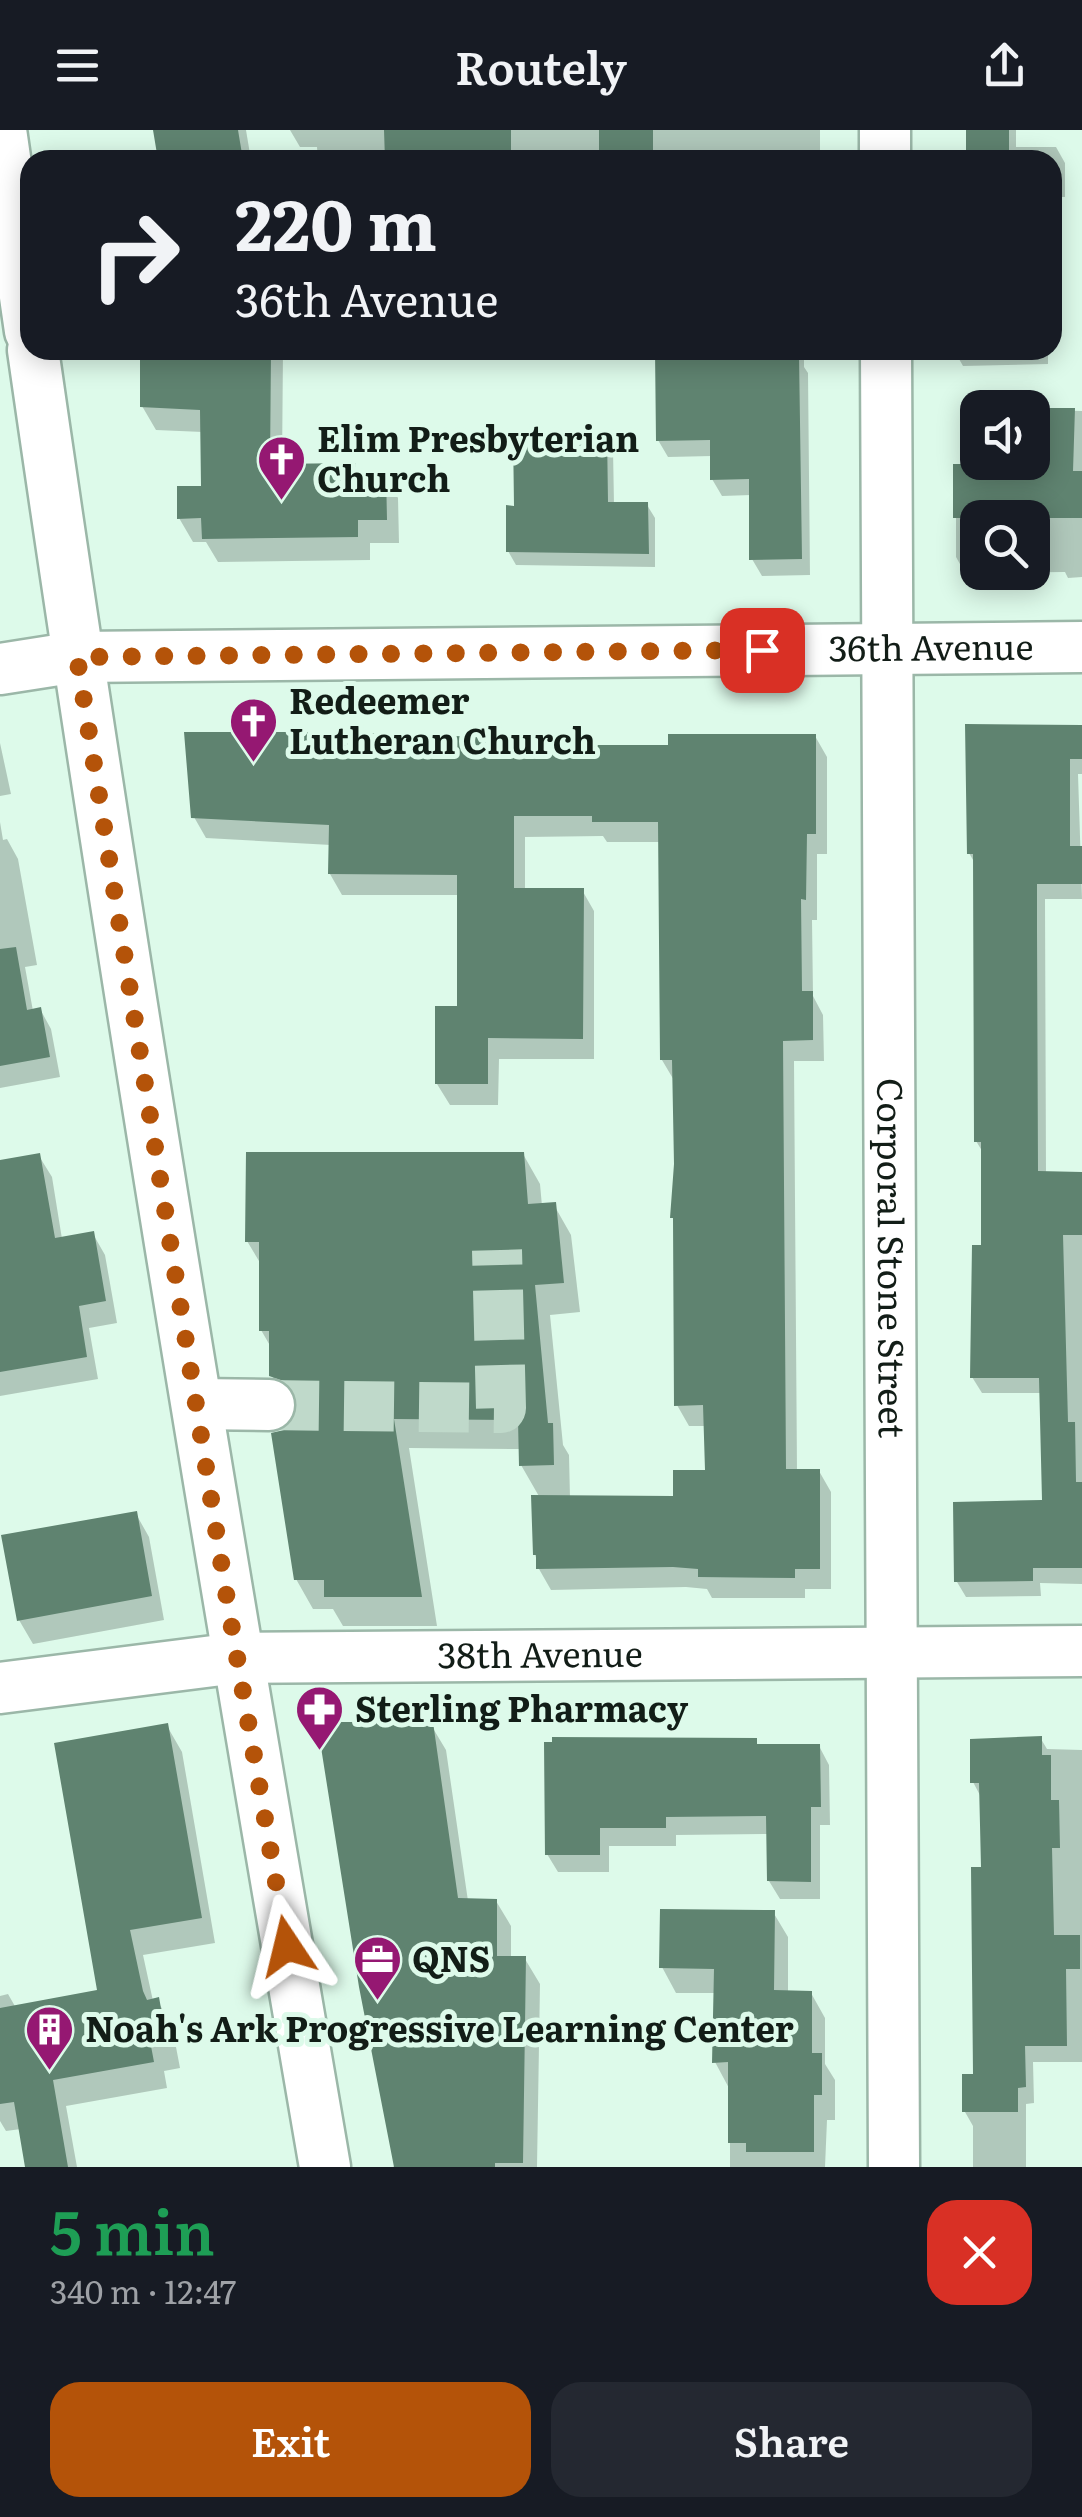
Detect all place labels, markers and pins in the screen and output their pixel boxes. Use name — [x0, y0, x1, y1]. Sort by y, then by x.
place label: Elim Presbyterian Church — [317, 411, 639, 503]
church icon: Elim Presbyterian Church — [256, 434, 308, 502]
pin — [720, 608, 805, 693]
place label: Redeemer Lutheran Church — [289, 673, 596, 765]
church icon: Redeemer Lutheran Church — [228, 696, 280, 764]
place label: Sterling Pharmacy — [355, 1681, 689, 1733]
pharmacy icon: Sterling Pharmacy — [294, 1684, 346, 1752]
place label: QNS — [412, 1931, 490, 1983]
office icon: QNS — [351, 1934, 403, 2002]
place label: Noah's Ark Progressive Learning Center — [85, 2001, 794, 2053]
building icon: Noah's Ark Progressive Learning Center — [24, 2004, 76, 2072]

